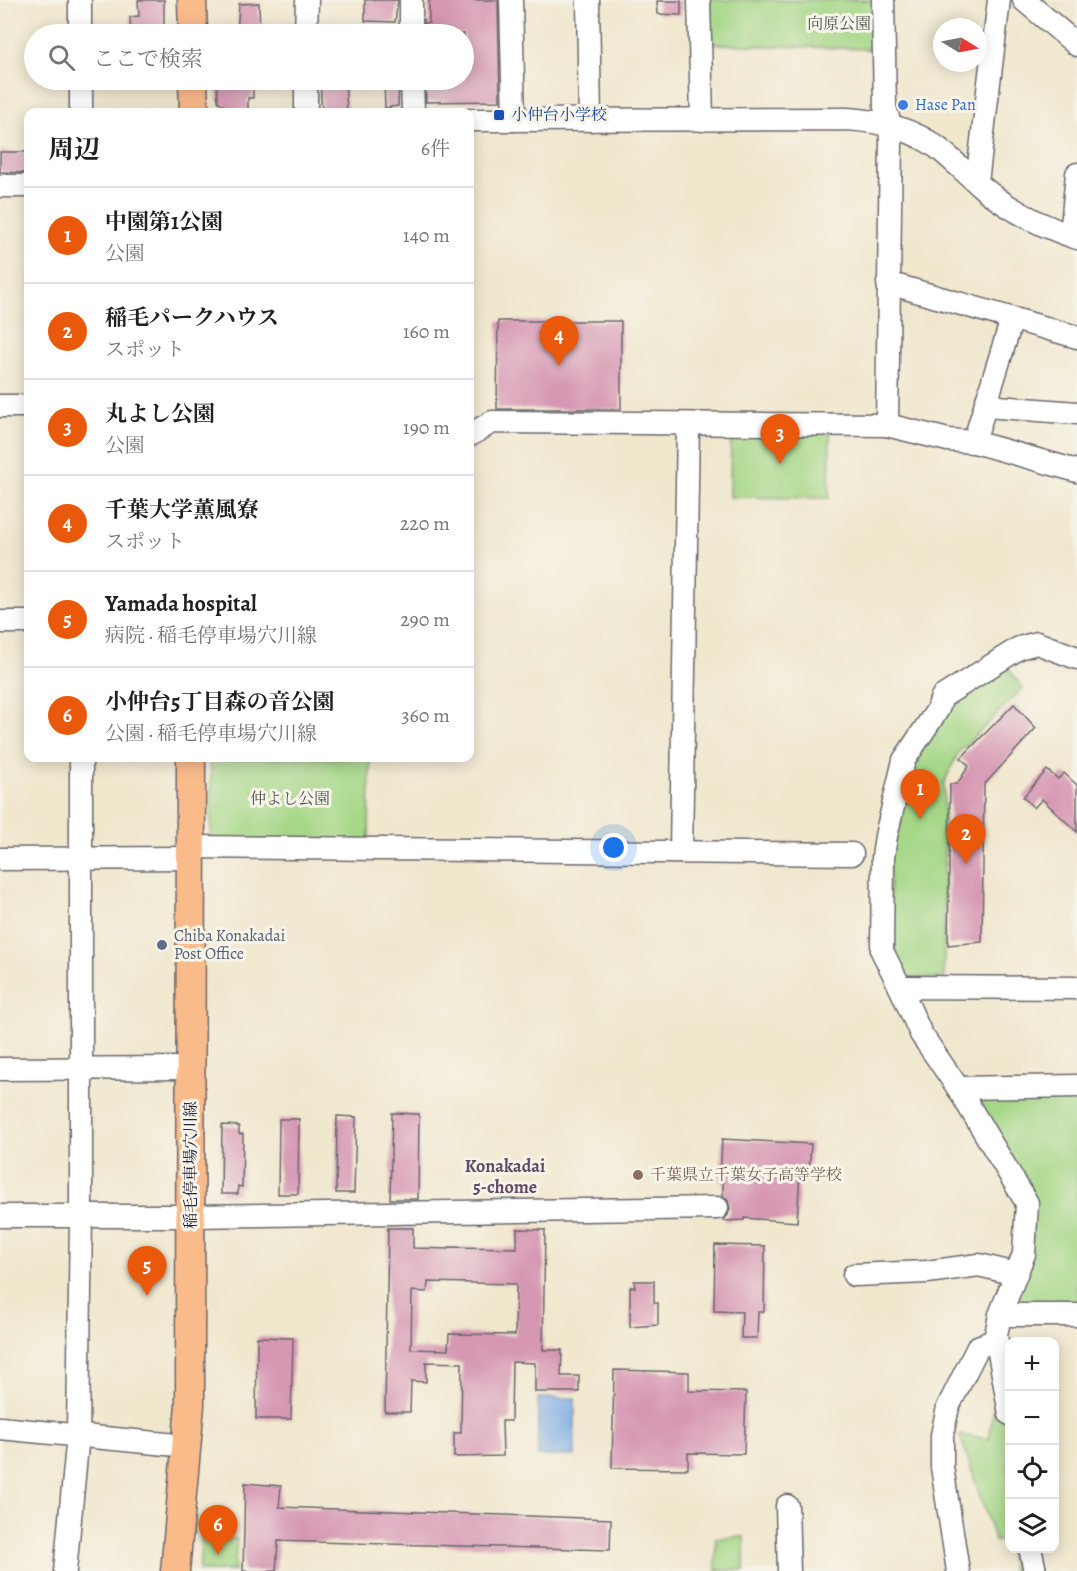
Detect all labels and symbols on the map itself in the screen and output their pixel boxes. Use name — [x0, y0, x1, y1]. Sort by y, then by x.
park label: 向原公園 — [807, 13, 871, 35]
north arrow — [933, 18, 987, 72]
place label: Hase Pan — [915, 94, 976, 116]
marker: Hase Pan — [896, 98, 910, 112]
place label: 小仲台小学校 — [511, 104, 607, 126]
marker: 小仲台小学校 — [492, 108, 506, 122]
pin: 4 — [540, 316, 578, 366]
pin: 3 — [760, 414, 800, 464]
pin: 1 — [900, 770, 940, 819]
park label: 仲よし公園 — [250, 788, 330, 810]
pin: 2 — [946, 814, 986, 864]
your location — [599, 833, 628, 862]
place label: Chiba Konakadai Post Office — [174, 925, 285, 965]
marker: Chiba Konakadai Post Office — [155, 938, 169, 952]
street label: 稲毛停車場穴川線 — [180, 1101, 202, 1229]
district label: Konakadai 5-chome — [465, 1154, 545, 1199]
place label: 千葉県立千葉女子高等学校 — [650, 1164, 842, 1186]
marker: 千葉県立千葉女子高等学校 — [631, 1168, 645, 1182]
pin: 5 — [128, 1246, 166, 1296]
pin: 6 — [198, 1506, 238, 1555]

